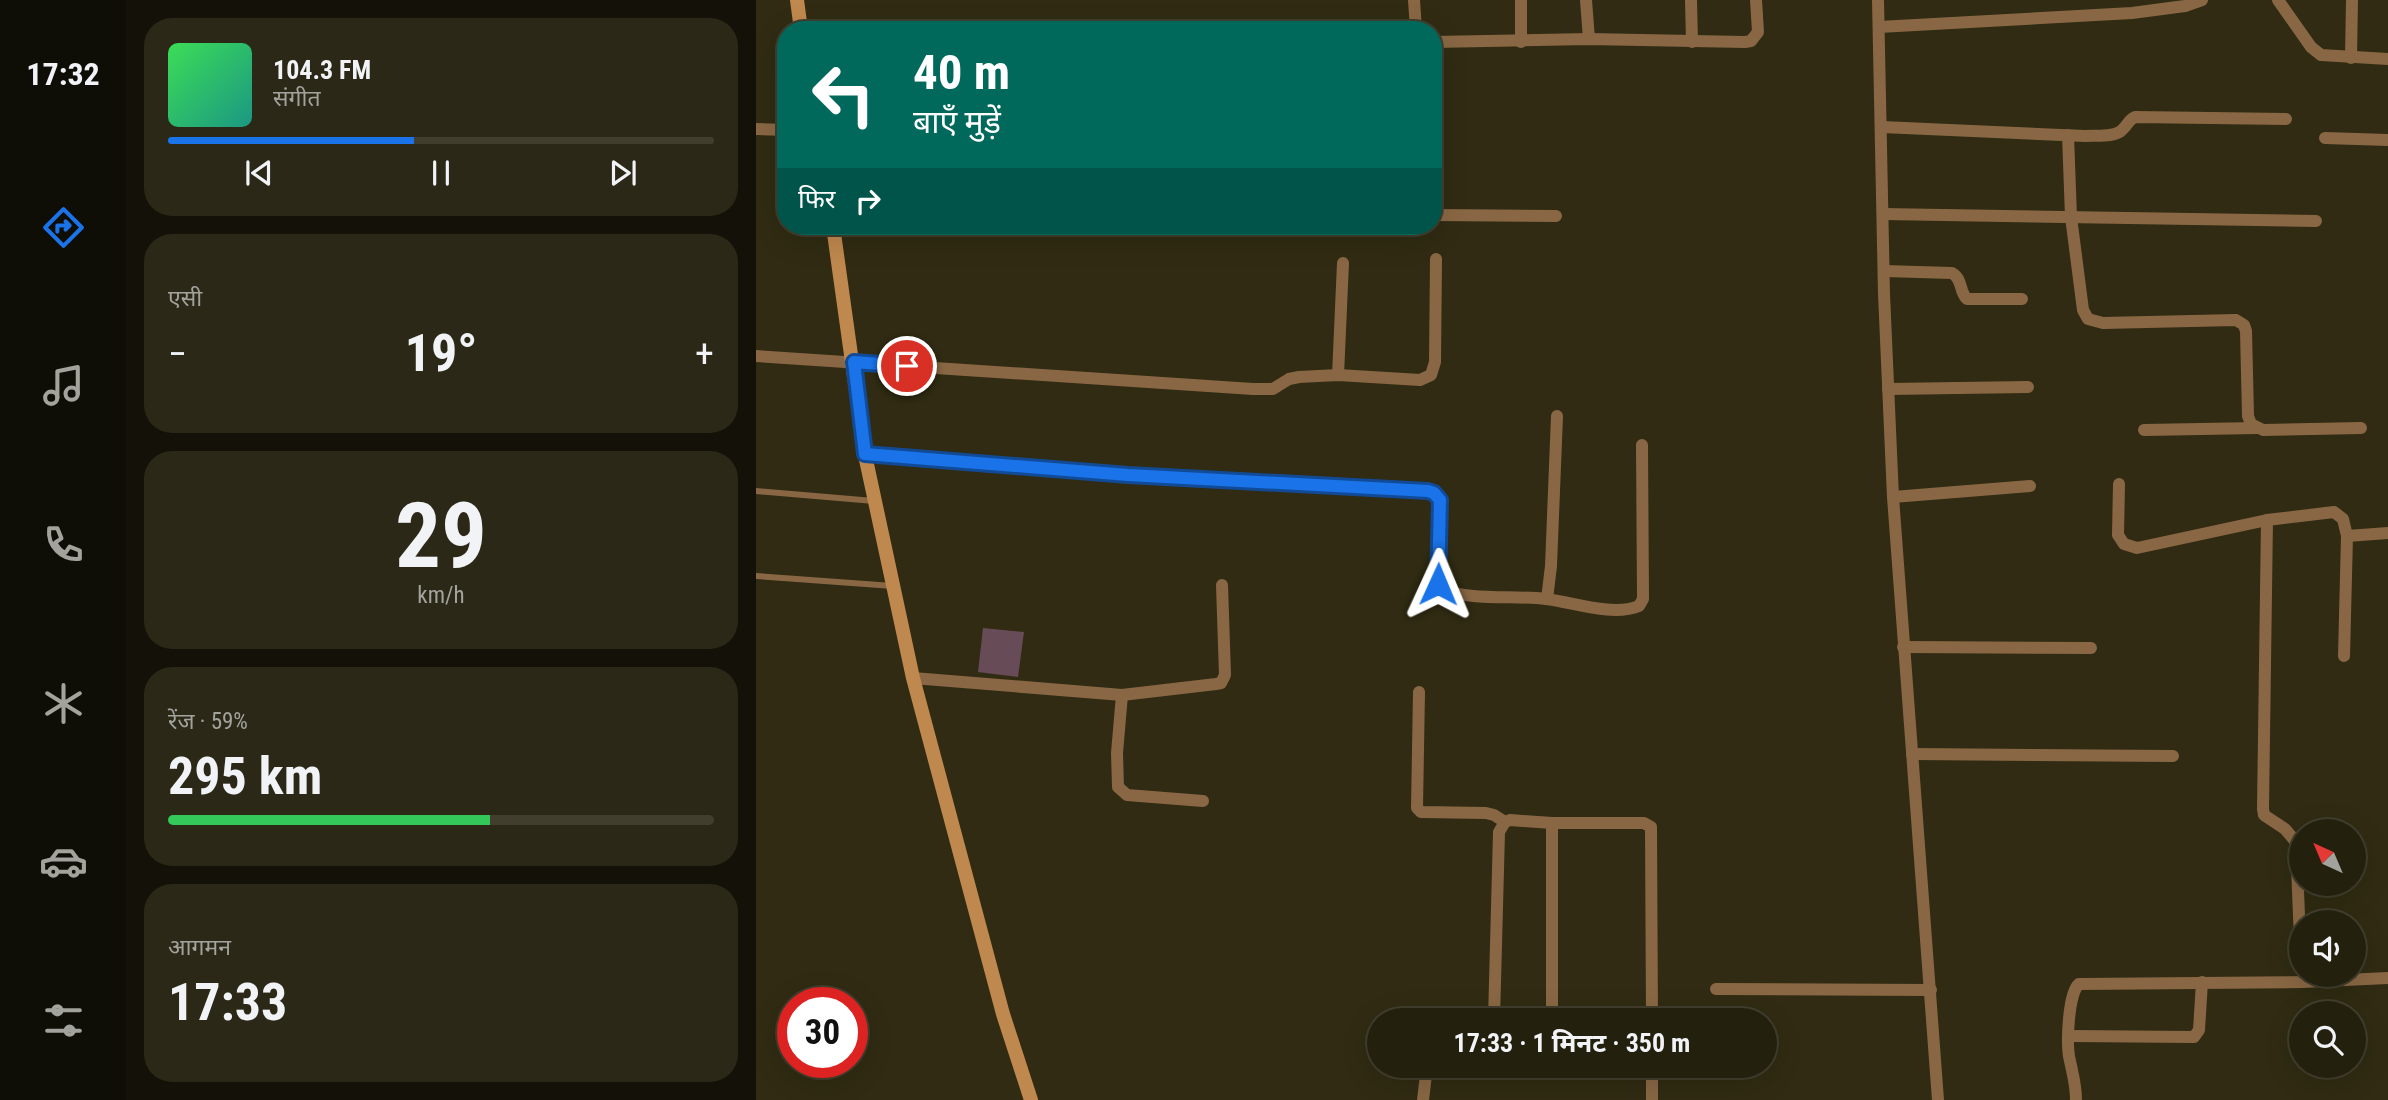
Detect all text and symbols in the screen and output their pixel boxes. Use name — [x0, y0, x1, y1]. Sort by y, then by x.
text: 40 m — [913, 44, 1010, 101]
icon: left — [798, 49, 889, 140]
text: 17:32 — [26, 55, 100, 93]
text: 104.3 FM — [273, 55, 371, 85]
text: संगीत — [273, 85, 321, 112]
text: बाएँ मुड़ें — [913, 103, 1001, 141]
icon: previous — [240, 154, 278, 192]
icon: pause — [422, 154, 460, 192]
icon: next — [604, 154, 642, 192]
icon: right — [849, 182, 887, 220]
text: फिर — [798, 184, 835, 214]
icon: directions — [39, 203, 88, 252]
text: एसी — [168, 285, 202, 312]
text: 19° — [405, 323, 477, 384]
text: − — [168, 332, 187, 376]
text: + — [695, 332, 714, 376]
pin — [877, 336, 937, 396]
icon: arrive — [888, 347, 926, 385]
icon: music — [39, 361, 88, 410]
text: 29 — [395, 483, 487, 589]
icon: phone — [39, 520, 88, 569]
position arrow — [1401, 547, 1475, 621]
text: km/h — [417, 582, 465, 609]
icon: climate — [39, 679, 88, 728]
text: रेंज · 59% — [168, 708, 248, 735]
text: 295 km — [168, 746, 322, 807]
north arrow — [2289, 819, 2366, 896]
map controls — [2289, 819, 2366, 1078]
icon: car — [39, 837, 88, 886]
button: sound — [2289, 910, 2366, 987]
text: आगमन — [168, 934, 231, 961]
text: 17:33 — [168, 972, 287, 1033]
speed limit sign: 30 — [777, 987, 868, 1078]
icon: filters — [39, 996, 88, 1045]
button: search — [2289, 1001, 2366, 1078]
text: 17:33 · 1 मिनट · 350 m — [1454, 1028, 1690, 1058]

